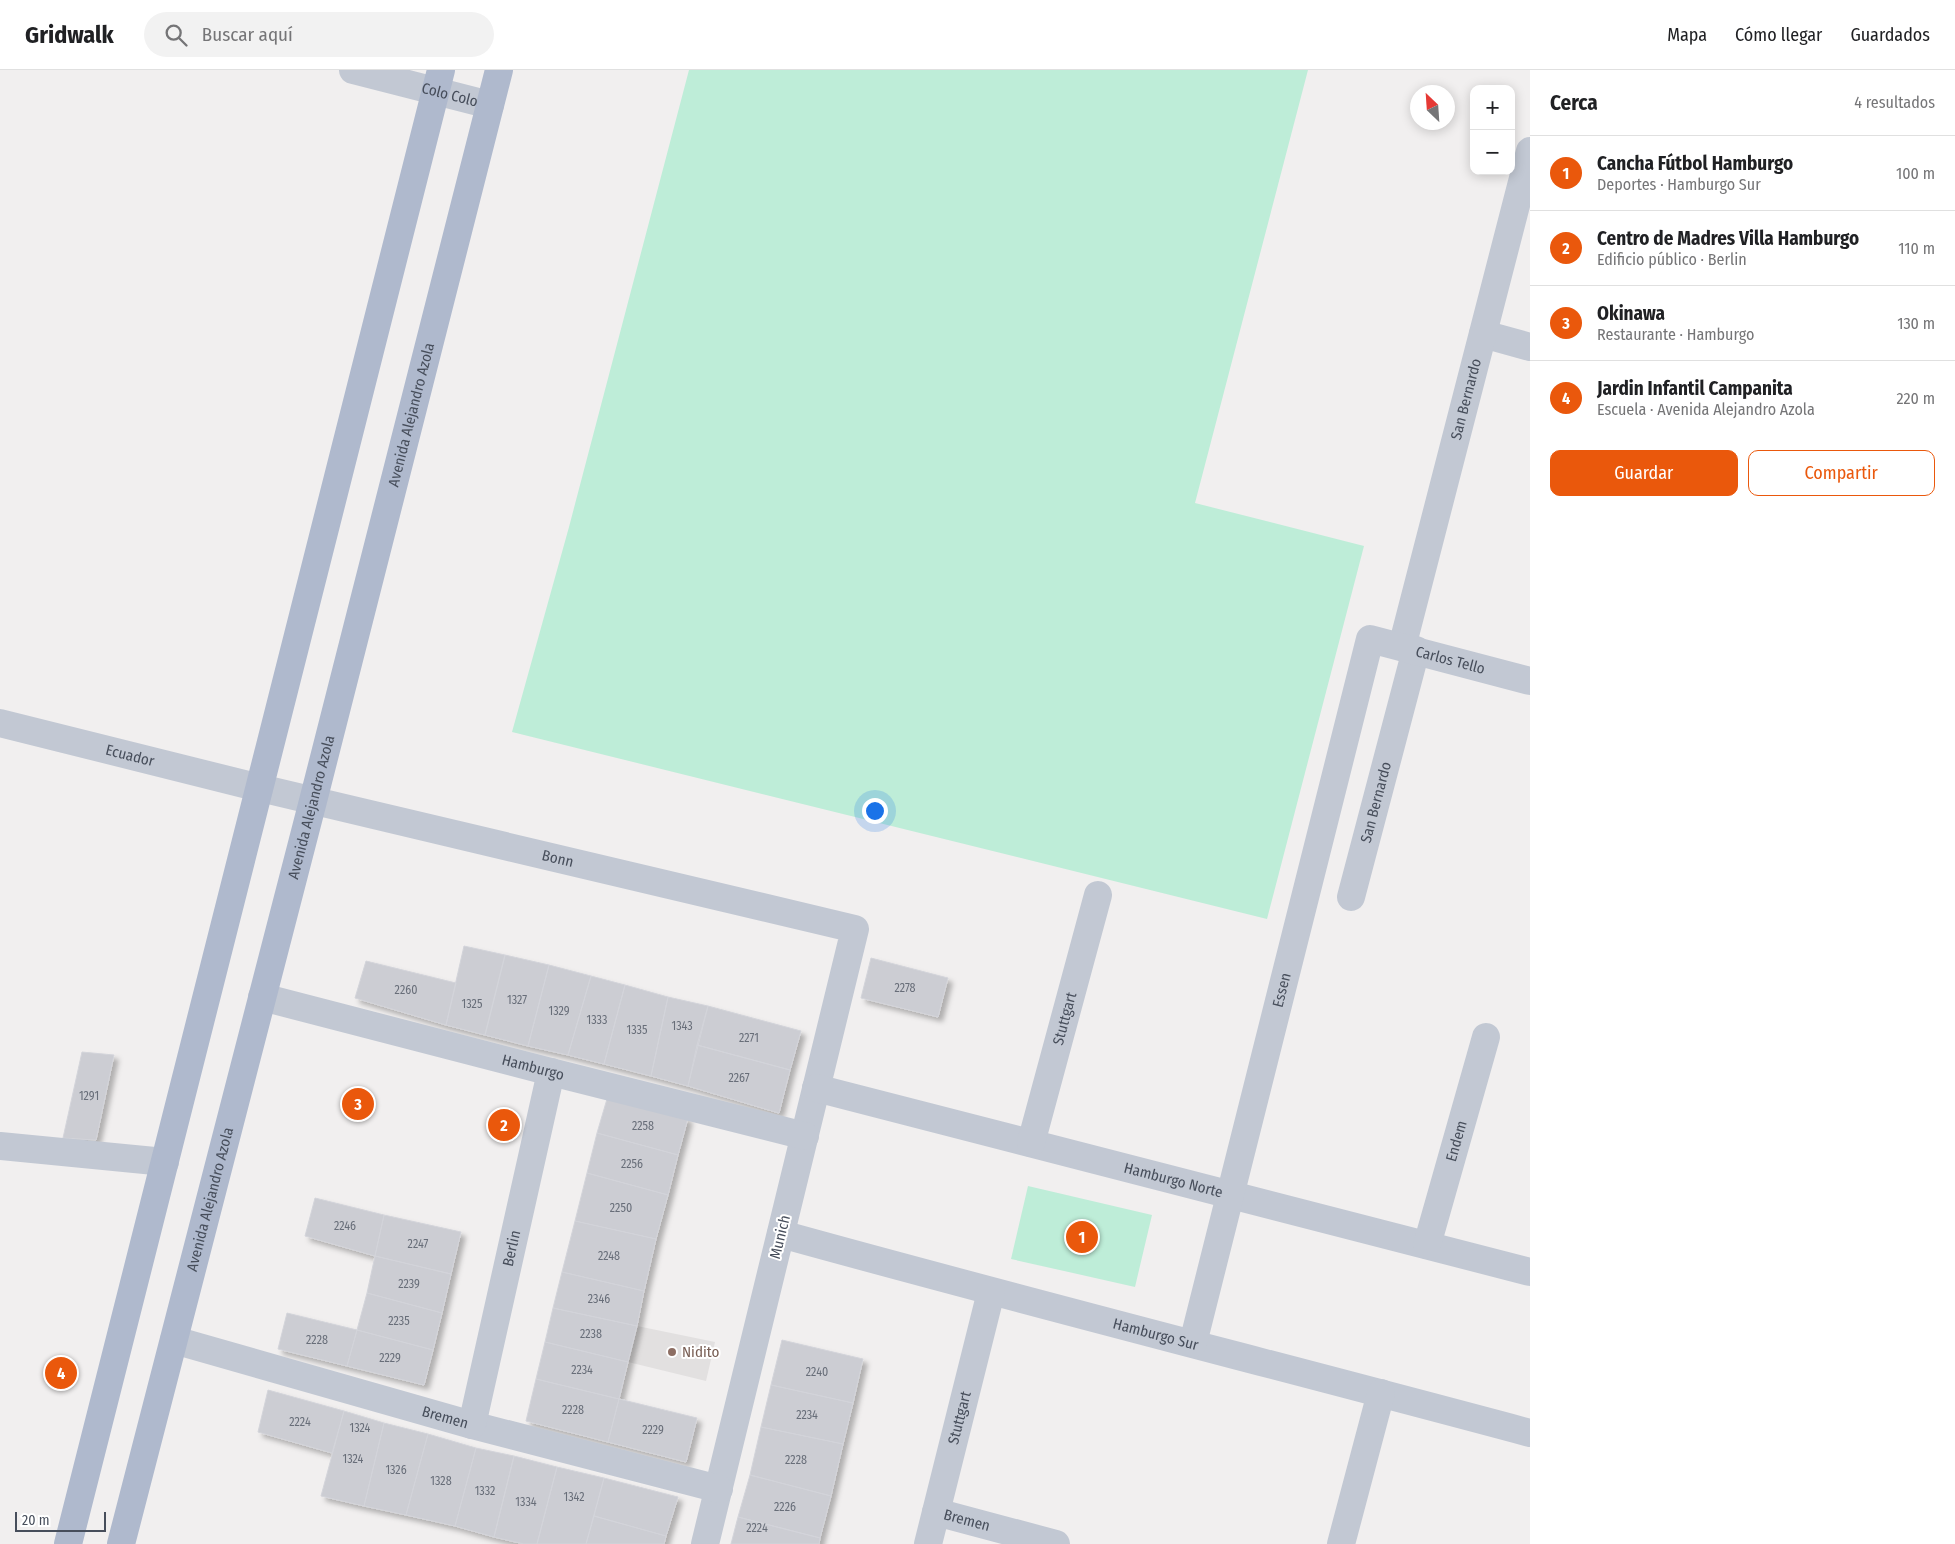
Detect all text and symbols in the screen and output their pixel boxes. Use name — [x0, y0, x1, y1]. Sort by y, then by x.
search box — [144, 12, 494, 57]
text: Gridwalk — [25, 21, 114, 49]
icon: search — [162, 21, 190, 49]
text: Buscar aquí — [202, 23, 293, 46]
text: Mapa — [1667, 24, 1707, 46]
text: Cómo llegar — [1735, 24, 1822, 46]
text: Guardados — [1850, 24, 1930, 46]
street label: Colo Colo — [420, 79, 480, 111]
north arrow — [1410, 85, 1455, 130]
map controls — [1470, 85, 1515, 175]
button: + — [1470, 85, 1515, 130]
text: Cerca — [1550, 90, 1598, 116]
text: 4 resultados — [1854, 93, 1935, 112]
button: − — [1470, 130, 1515, 175]
text: Cancha Fútbol Hamburgo — [1597, 152, 1793, 175]
text: 1 — [1563, 164, 1569, 183]
text: 100 m — [1896, 164, 1935, 183]
text: Deportes · Hamburgo Sur — [1597, 175, 1761, 194]
text: Centro de Madres Villa Hamburgo — [1597, 227, 1859, 250]
text: 2 — [1562, 239, 1570, 258]
text: 110 m — [1898, 239, 1935, 258]
text: Edificio público · Berlin — [1597, 250, 1747, 269]
text: Okinawa — [1597, 302, 1665, 325]
text: 3 — [1562, 314, 1570, 333]
text: 130 m — [1897, 314, 1935, 333]
text: Restaurante · Hamburgo — [1597, 325, 1754, 344]
street label: Avenida Alejandro Azola — [384, 341, 438, 489]
street label: San Bernardo — [1447, 356, 1485, 442]
text: Jardin Infantil Campanita — [1597, 377, 1793, 400]
text: 4 — [1562, 389, 1570, 408]
text: 220 m — [1896, 389, 1935, 408]
text: Escuela · Avenida Alejandro Azola — [1597, 400, 1815, 419]
button: Guardar — [1550, 450, 1738, 496]
button: Compartir — [1748, 450, 1935, 496]
street label: Carlos Tello — [1414, 642, 1487, 678]
street label: Avenida Alejandro Azola — [284, 733, 338, 881]
street label: Ecuador — [104, 741, 157, 770]
street label: San Bernardo — [1357, 760, 1395, 845]
your location — [862, 798, 888, 824]
street label: Bonn — [540, 846, 575, 871]
street label: Essen — [1269, 971, 1295, 1009]
house number: 2278 — [894, 981, 916, 995]
house number: 2260 — [395, 983, 417, 997]
street label: Stuttgart — [1049, 990, 1080, 1047]
house number: 1327 — [507, 993, 527, 1007]
house number: 1325 — [462, 997, 483, 1011]
house number: 1329 — [548, 1004, 570, 1018]
house number: 1333 — [587, 1013, 607, 1027]
house number: 1343 — [671, 1019, 693, 1033]
house number: 1335 — [626, 1023, 648, 1037]
house number: 2271 — [739, 1031, 759, 1045]
street label: Hamburgo — [500, 1051, 566, 1084]
house number: 2267 — [728, 1071, 750, 1085]
pin: 3 — [342, 1085, 374, 1123]
house number: 1291 — [79, 1089, 99, 1103]
pin: 2 — [488, 1106, 520, 1144]
house number: 2258 — [632, 1119, 654, 1133]
street label: Endem — [1442, 1119, 1471, 1164]
street label: Avenida Alejandro Azola — [183, 1125, 237, 1273]
house number: 2256 — [621, 1157, 643, 1171]
street label: Hamburgo Norte — [1122, 1159, 1225, 1201]
house number: 2250 — [610, 1201, 632, 1215]
street label: Munich — [766, 1213, 794, 1261]
pin: 1 — [1066, 1218, 1098, 1256]
house number: 2246 — [334, 1219, 356, 1233]
street label: Berlin — [499, 1229, 524, 1268]
house number: 2247 — [408, 1237, 429, 1251]
house number: 2248 — [598, 1249, 620, 1263]
house number: 2239 — [398, 1277, 420, 1291]
house number: 2346 — [588, 1292, 610, 1306]
house number: 2235 — [388, 1314, 410, 1328]
street label: Hamburgo Sur — [1111, 1315, 1201, 1354]
house number: 2238 — [580, 1327, 602, 1341]
house number: 2228 — [306, 1333, 328, 1347]
place label: Nidito — [682, 1343, 719, 1361]
marker: Nidito — [666, 1346, 678, 1358]
house number: 2229 — [379, 1351, 401, 1365]
pin: 4 — [45, 1354, 77, 1392]
house number: 2234 — [571, 1363, 593, 1377]
house number: 2240 — [806, 1365, 828, 1379]
street label: Stuttgart — [944, 1389, 975, 1446]
street label: Bremen — [420, 1402, 470, 1432]
house number: 2228 — [562, 1403, 584, 1417]
house number: 2234 — [796, 1408, 818, 1422]
house number: 2224 — [289, 1415, 311, 1429]
house number: 1324 — [350, 1421, 371, 1435]
house number: 2229 — [642, 1423, 664, 1437]
house number: 1324 — [343, 1452, 364, 1466]
house number: 2228 — [785, 1453, 807, 1467]
house number: 1326 — [385, 1463, 407, 1477]
house number: 1328 — [430, 1474, 452, 1488]
house number: 1332 — [475, 1484, 495, 1498]
house number: 1342 — [564, 1490, 584, 1504]
house number: 1334 — [515, 1495, 537, 1509]
house number: 2226 — [774, 1500, 796, 1514]
street label: Bremen — [942, 1505, 992, 1535]
scale bar — [15, 1509, 106, 1532]
text: 20 m — [22, 1512, 50, 1529]
house number: 2224 — [746, 1521, 768, 1535]

